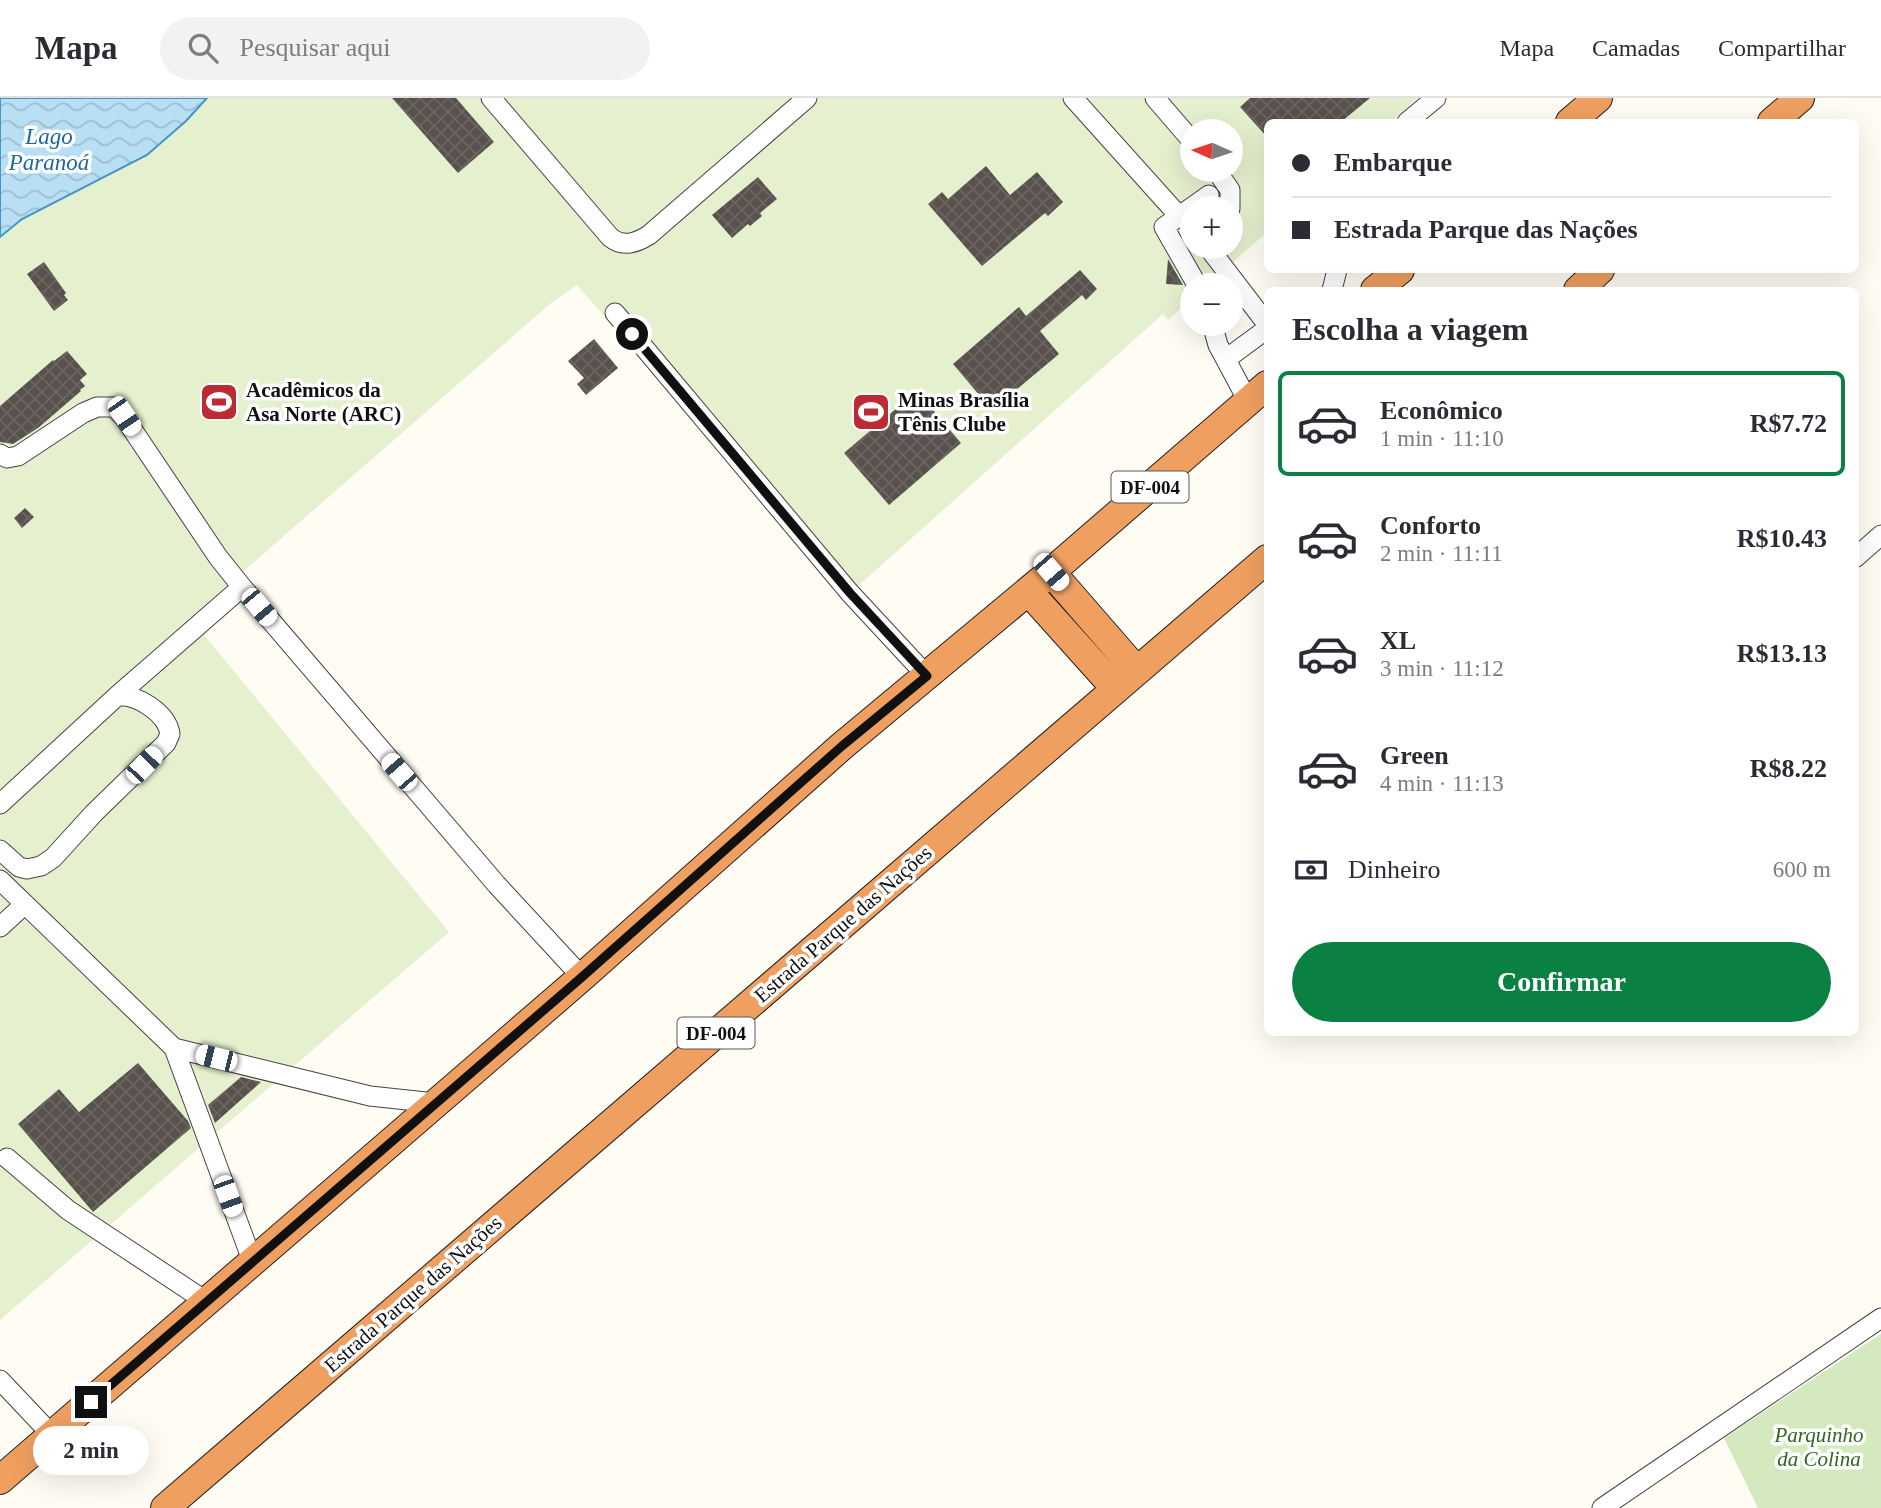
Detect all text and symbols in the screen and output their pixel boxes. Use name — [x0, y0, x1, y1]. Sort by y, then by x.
search box — [160, 17, 650, 80]
icon: search — [184, 29, 222, 67]
text: Mapa — [35, 30, 118, 66]
text: Pesquisar aqui — [240, 33, 390, 62]
text: Mapa — [1499, 35, 1554, 61]
text: Camadas — [1592, 35, 1680, 61]
text: Compartilhar — [1718, 35, 1846, 61]
north arrow — [1180, 119, 1242, 182]
map controls — [1180, 119, 1243, 336]
water label: Lago Paranoá — [8, 124, 89, 175]
text: Embarque — [1334, 148, 1452, 177]
button: + — [1180, 196, 1243, 259]
text: Estrada Parque das Nações — [1334, 215, 1638, 244]
button: − — [1180, 273, 1243, 336]
text: Escolha a viagem — [1292, 311, 1528, 347]
route start — [616, 318, 648, 350]
place label: Acadêmicos da Asa Norte (ARC) — [246, 378, 401, 426]
sports icon: Acadêmicos da Asa Norte (ARC) — [198, 381, 240, 423]
place label: Minas Brasília Tênis Clube — [898, 388, 1030, 436]
sports icon: Minas Brasília Tênis Clube — [850, 391, 892, 433]
icon: car — [1296, 392, 1359, 455]
car — [104, 393, 145, 439]
text: Econômico — [1380, 396, 1503, 425]
text: R$7.72 — [1750, 409, 1827, 438]
text: 1 min · 11:10 — [1380, 426, 1504, 451]
road number: DF-004 — [1112, 472, 1188, 502]
icon: car — [1296, 507, 1359, 570]
text: Conforto — [1380, 511, 1481, 540]
text: R$10.43 — [1737, 524, 1827, 553]
text: 2 min · 11:11 — [1380, 541, 1503, 566]
car — [1030, 549, 1073, 595]
car — [238, 584, 281, 630]
icon: car — [1296, 622, 1359, 685]
text: XL — [1380, 626, 1416, 655]
text: R$13.13 — [1737, 639, 1827, 668]
text: 3 min · 11:12 — [1380, 656, 1504, 681]
icon: car — [1296, 737, 1359, 800]
text: Green — [1380, 741, 1449, 770]
car — [122, 743, 167, 787]
car — [378, 749, 421, 795]
text: R$8.22 — [1750, 754, 1827, 783]
text: 4 min · 11:13 — [1380, 771, 1504, 796]
street label: Estrada Parque das Nações — [750, 841, 936, 1007]
icon: cash — [1292, 851, 1330, 889]
text: Dinheiro — [1348, 855, 1440, 884]
text: 600 m — [1773, 857, 1831, 882]
button: Confirmar — [1292, 942, 1831, 1022]
road number: DF-004 — [678, 1018, 754, 1049]
car — [194, 1043, 239, 1073]
car — [211, 1173, 246, 1219]
street label: Estrada Parque das Nações — [320, 1211, 506, 1377]
route end — [75, 1386, 107, 1418]
park label: Parquinho da Colina — [1773, 1423, 1864, 1471]
callout: 2 min — [33, 1426, 149, 1476]
text: 2 min — [63, 1438, 119, 1463]

